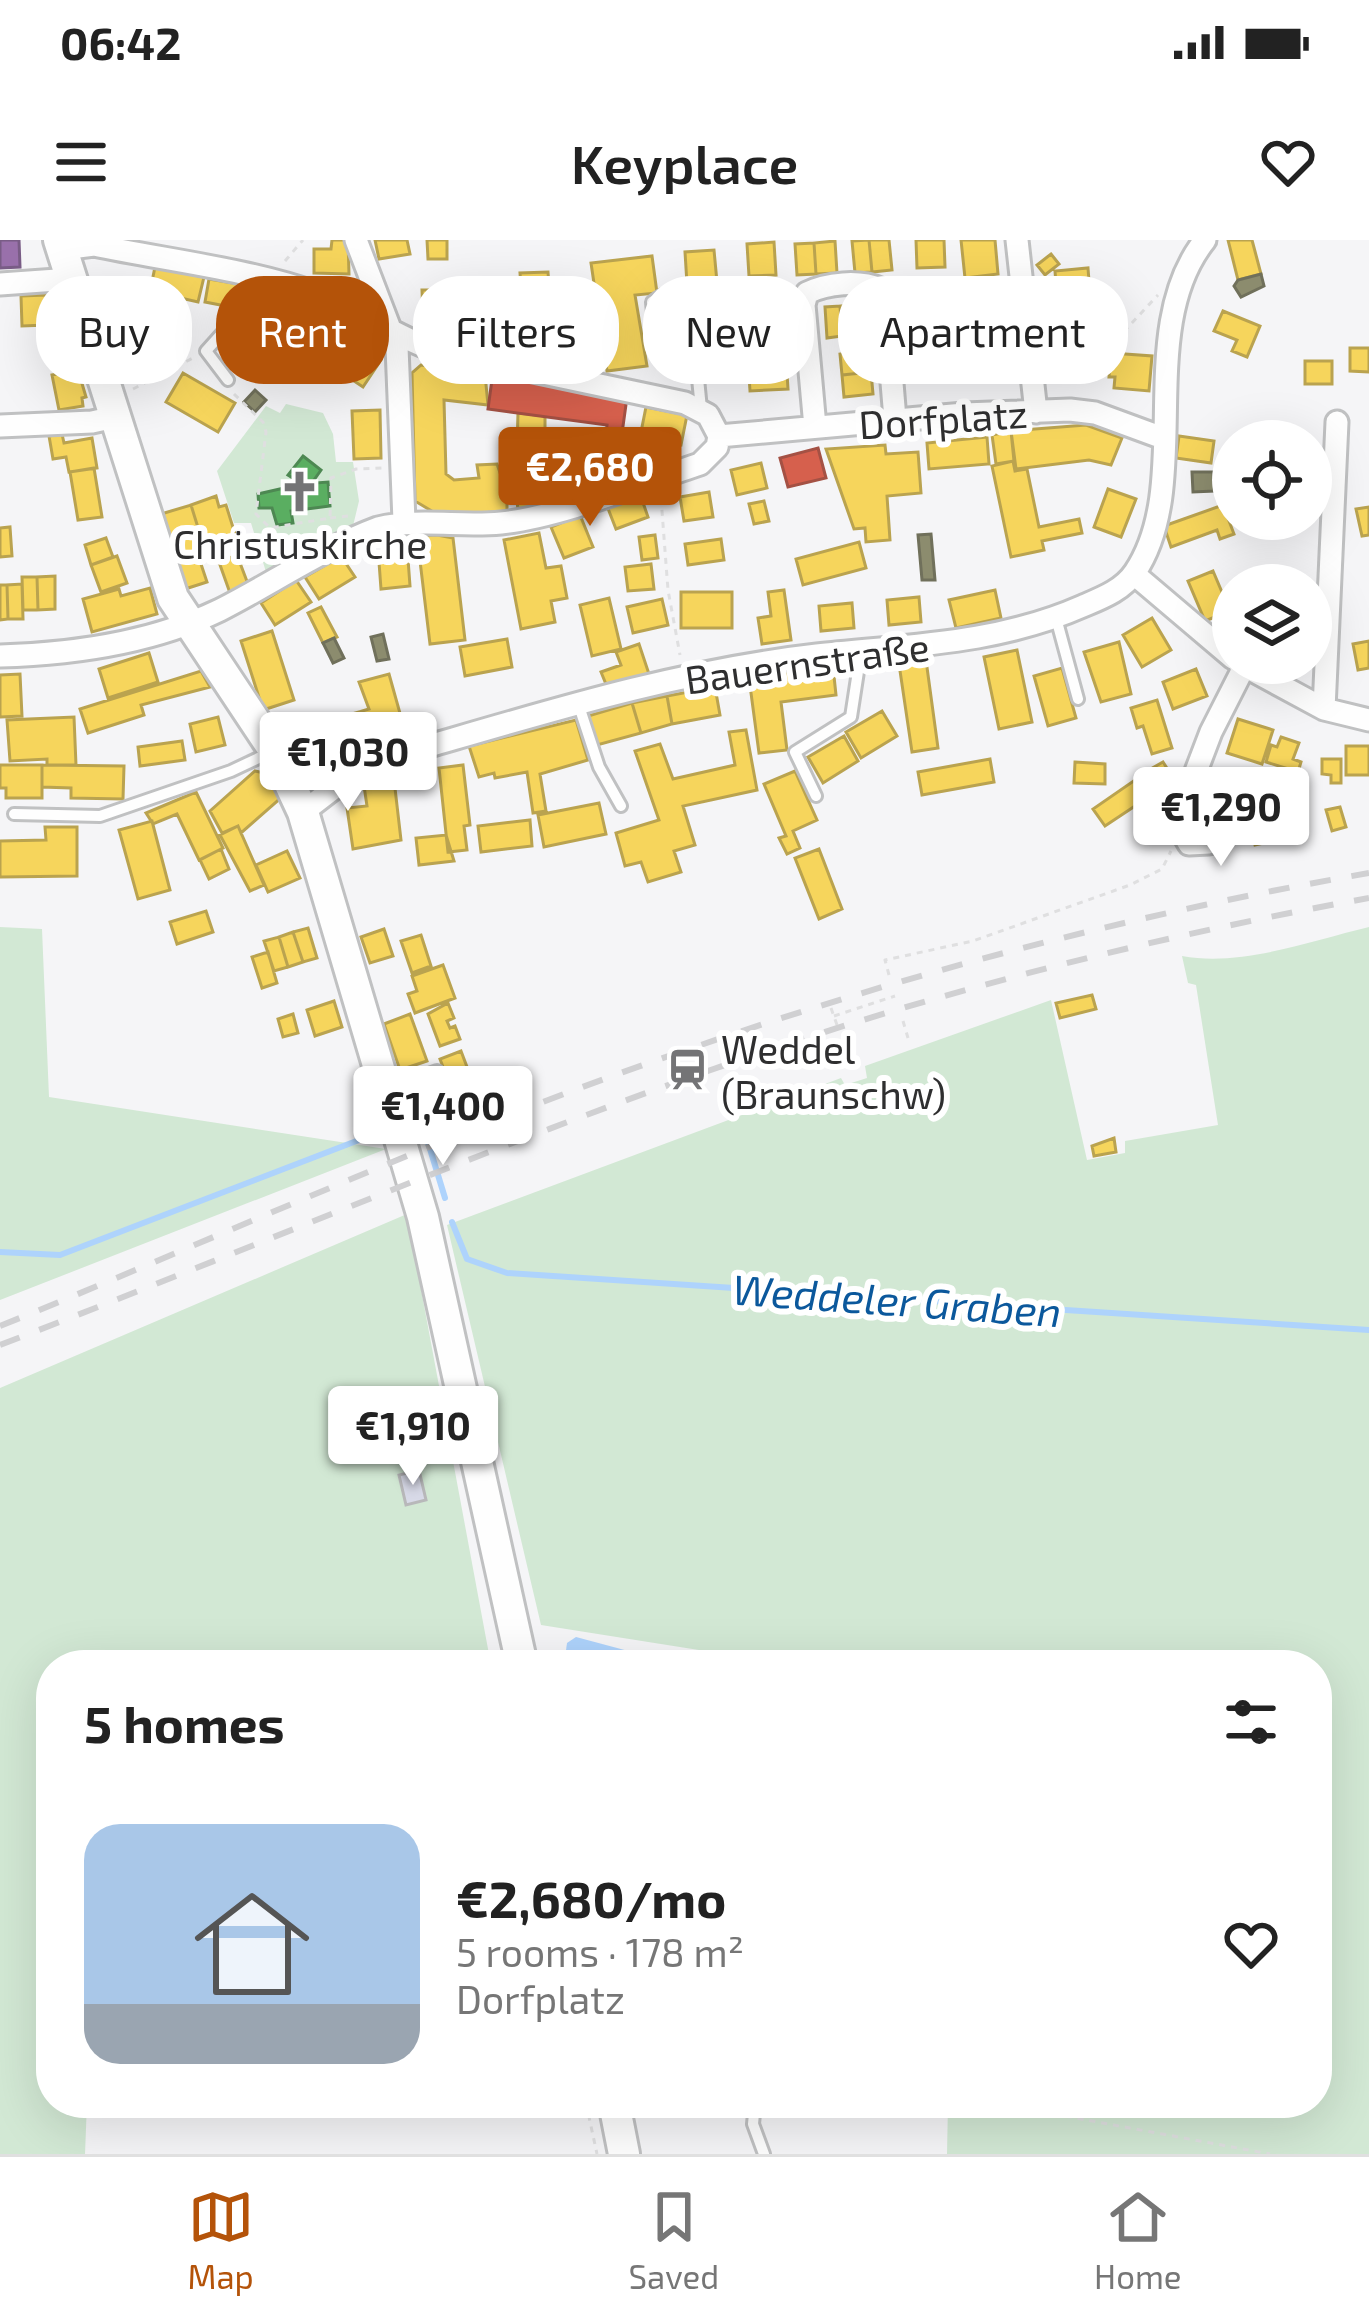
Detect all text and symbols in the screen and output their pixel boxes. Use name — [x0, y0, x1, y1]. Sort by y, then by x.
text: 06:42 — [60, 15, 181, 69]
icon: menu — [48, 129, 114, 195]
icon: heart — [1255, 129, 1321, 195]
text: Keyplace — [571, 130, 798, 195]
chip: Buy — [36, 276, 192, 384]
chip: Rent — [216, 276, 389, 384]
chip: Filters — [413, 276, 619, 384]
chip: New — [643, 276, 814, 384]
chip: Apartment — [838, 276, 1128, 384]
street label: Dorfplatz — [857, 389, 1029, 447]
map controls — [1212, 420, 1332, 684]
button: locate — [1212, 420, 1332, 540]
pin: €2,680 — [492, 427, 688, 529]
text: €2,680 — [525, 442, 655, 489]
church icon: Christuskirche — [277, 468, 323, 514]
place label: Christuskirche — [173, 520, 427, 567]
button: layers — [1212, 564, 1332, 684]
street label: Bauernstraße — [682, 622, 932, 702]
pin: €1,030 — [250, 712, 446, 814]
text: €1,030 — [287, 727, 409, 774]
pin: €1,290 — [1123, 767, 1319, 869]
text: €1,290 — [1160, 782, 1282, 829]
place label: Weddel (Braunschw) — [721, 1025, 946, 1117]
station icon: Weddel (Braunschw) — [664, 1047, 710, 1093]
pin: €1,400 — [345, 1066, 541, 1168]
text: €1,400 — [380, 1081, 506, 1128]
water label: Weddeler Graben — [731, 1263, 1063, 1335]
pin: €1,910 — [315, 1386, 511, 1488]
text: €1,910 — [355, 1401, 471, 1448]
icon: filters — [1218, 1689, 1284, 1755]
text: 5 homes — [84, 1692, 285, 1753]
text: €2,680/mo — [456, 1867, 726, 1928]
icon: home — [180, 1872, 324, 2016]
icon: heart — [1218, 1911, 1284, 1977]
text: 5 rooms · 178 m² — [456, 1928, 744, 1975]
text: Dorfplatz — [456, 1975, 625, 2022]
tab: Map — [187, 2184, 254, 2296]
tab: Saved — [629, 2184, 719, 2296]
tab: Home — [1094, 2184, 1182, 2296]

